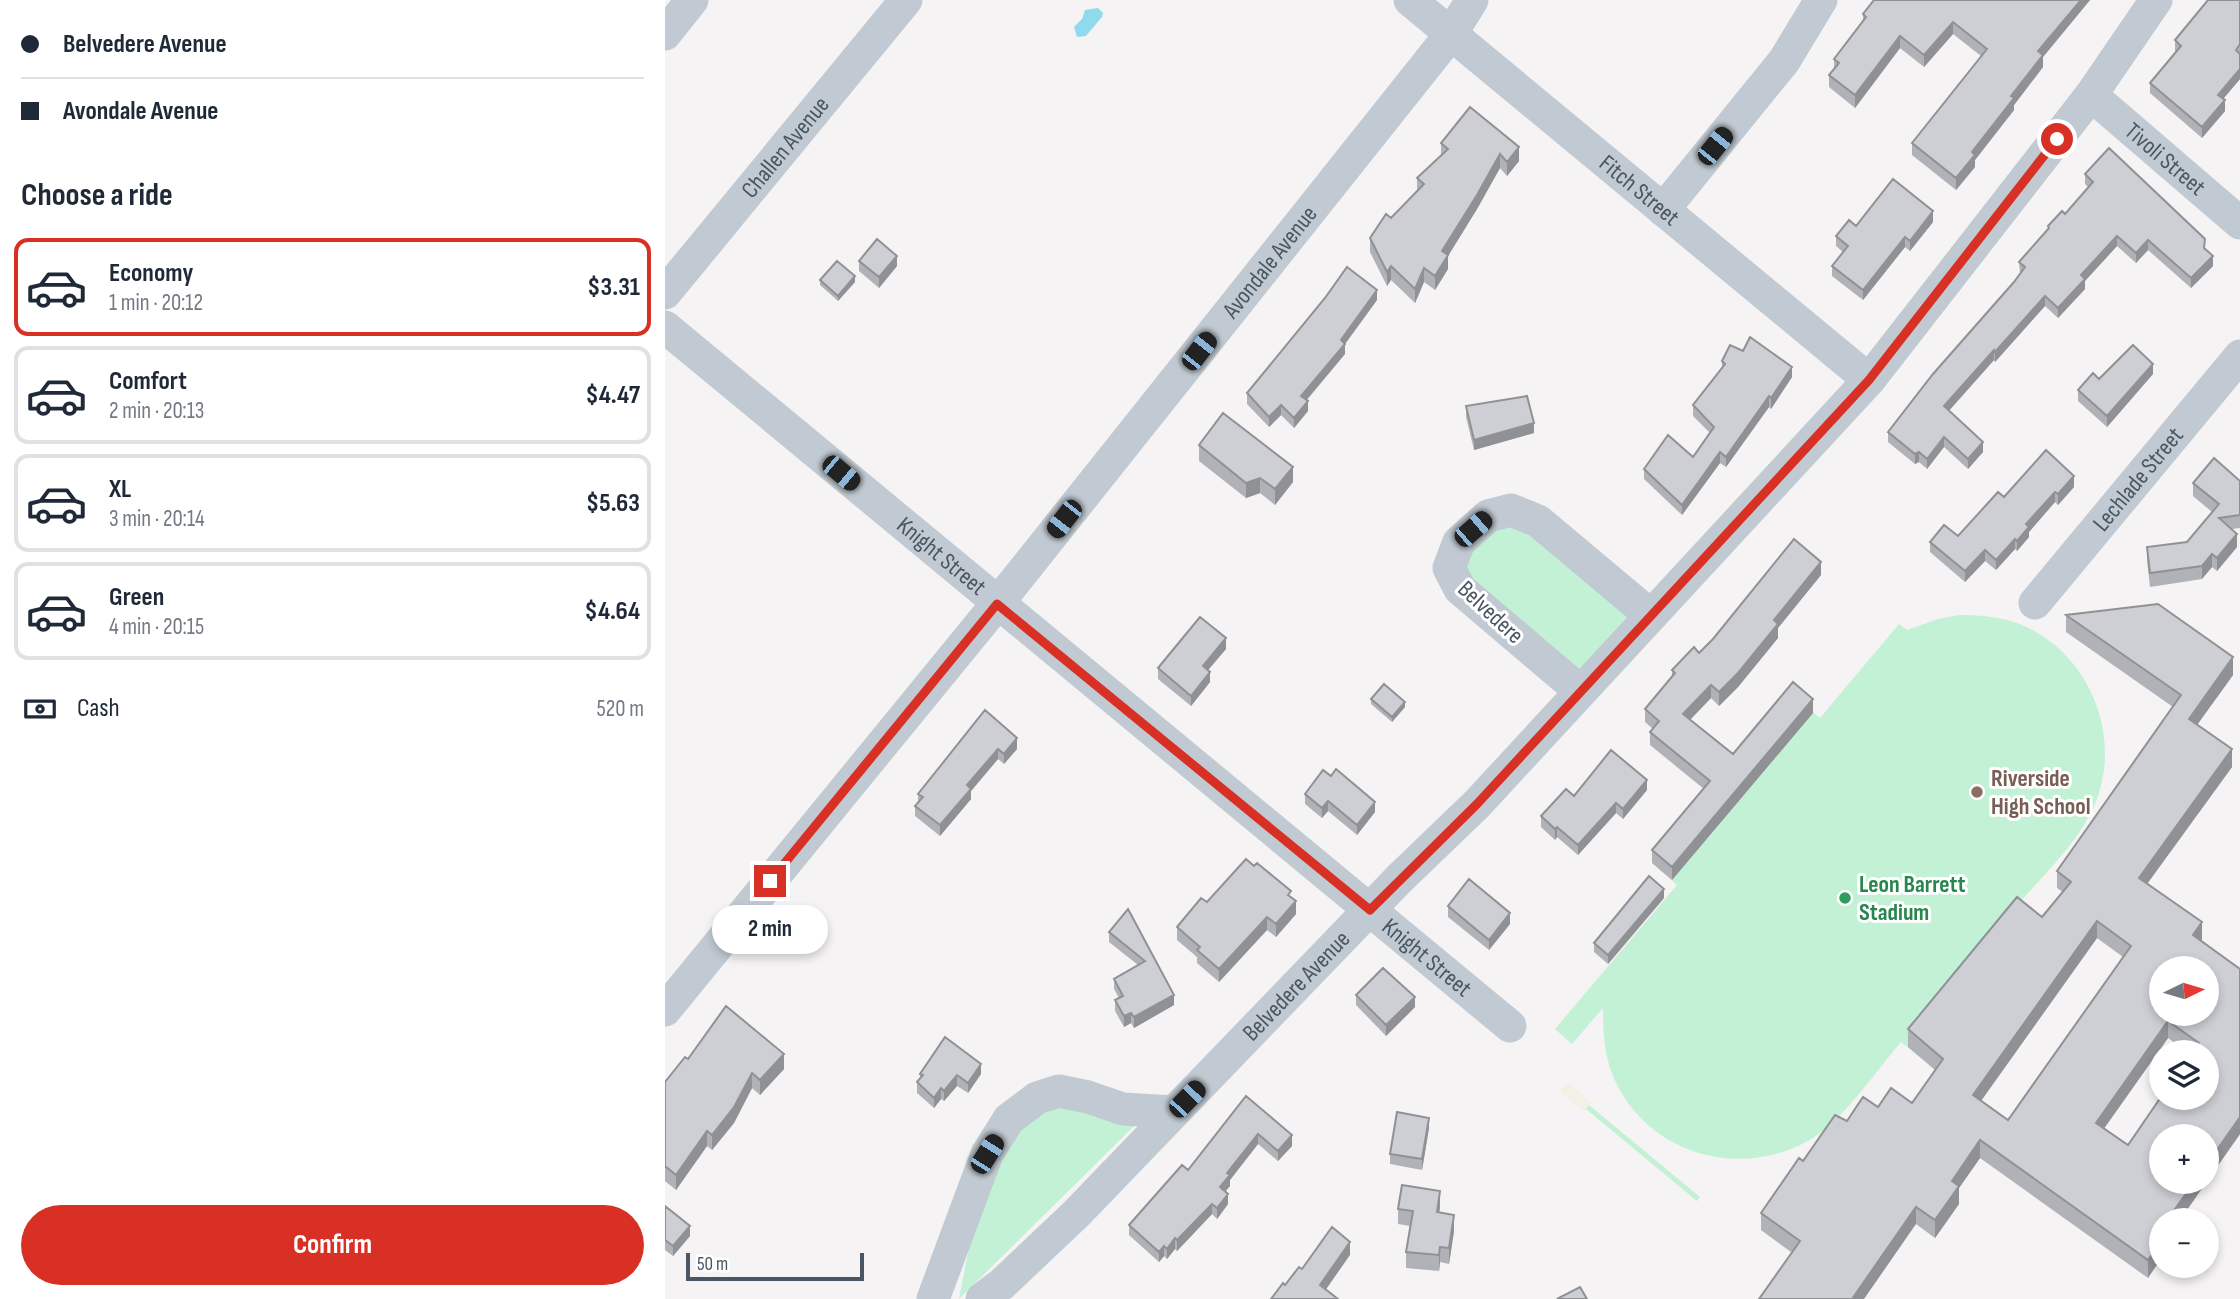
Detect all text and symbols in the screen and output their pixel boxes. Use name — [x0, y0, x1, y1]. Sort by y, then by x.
text: Belvedere Avenue — [63, 29, 227, 60]
street label: Challen Avenue — [735, 91, 836, 204]
text: Avondale Avenue — [63, 96, 218, 127]
street label: Tivoli Street — [2119, 117, 2211, 202]
car — [1694, 123, 1737, 169]
route start — [2041, 123, 2073, 155]
street label: Fitch Street — [1593, 149, 1685, 232]
text: Choose a ride — [21, 176, 173, 215]
street label: Avondale Avenue — [1216, 200, 1323, 325]
icon: car — [25, 256, 88, 319]
text: Economy — [109, 258, 193, 289]
text: $3.31 — [587, 272, 640, 303]
text: 1 min · 20:12 — [109, 289, 203, 317]
car — [1178, 328, 1221, 374]
icon: car — [25, 364, 88, 427]
text: Comfort — [109, 366, 187, 397]
text: $4.47 — [585, 380, 640, 411]
text: 2 min · 20:13 — [109, 397, 204, 425]
street label: Lechlade Street — [2087, 422, 2190, 537]
car — [819, 451, 864, 495]
icon: car — [25, 472, 88, 535]
text: XL — [109, 474, 131, 505]
text: $5.63 — [586, 488, 640, 519]
car — [1043, 496, 1086, 542]
text: 3 min · 20:14 — [109, 505, 205, 533]
car — [1451, 507, 1496, 551]
street label: Knight Street — [891, 511, 992, 602]
street label: Belvedere — [1452, 575, 1530, 650]
icon: car — [25, 580, 88, 643]
text: Green — [109, 582, 164, 613]
text: $4.64 — [585, 596, 640, 627]
text: 4 min · 20:15 — [109, 613, 204, 641]
icon: cash — [21, 690, 59, 728]
text: Cash — [77, 693, 120, 724]
text: 520 m — [597, 695, 644, 723]
place label: Riverside High School — [1991, 764, 2091, 821]
marker: Riverside High School — [1969, 784, 1985, 800]
route end — [754, 865, 786, 897]
place label: Leon Barrett Stadium — [1859, 870, 1966, 927]
marker: Leon Barrett Stadium — [1837, 890, 1853, 906]
callout: 2 min — [712, 906, 828, 954]
street label: Knight Street — [1376, 912, 1477, 1003]
text: 2 min — [748, 915, 792, 943]
street label: Belvedere Avenue — [1237, 925, 1356, 1047]
north arrow — [2149, 956, 2219, 1026]
map controls — [2149, 956, 2219, 1278]
button: layers — [2149, 1040, 2219, 1110]
car — [1165, 1077, 1210, 1121]
button: + — [2149, 1124, 2219, 1194]
car — [967, 1131, 1008, 1177]
button: Confirm — [21, 1205, 644, 1285]
button: − — [2149, 1208, 2219, 1278]
scale bar — [686, 1250, 865, 1282]
text: 50 m — [697, 1253, 728, 1276]

